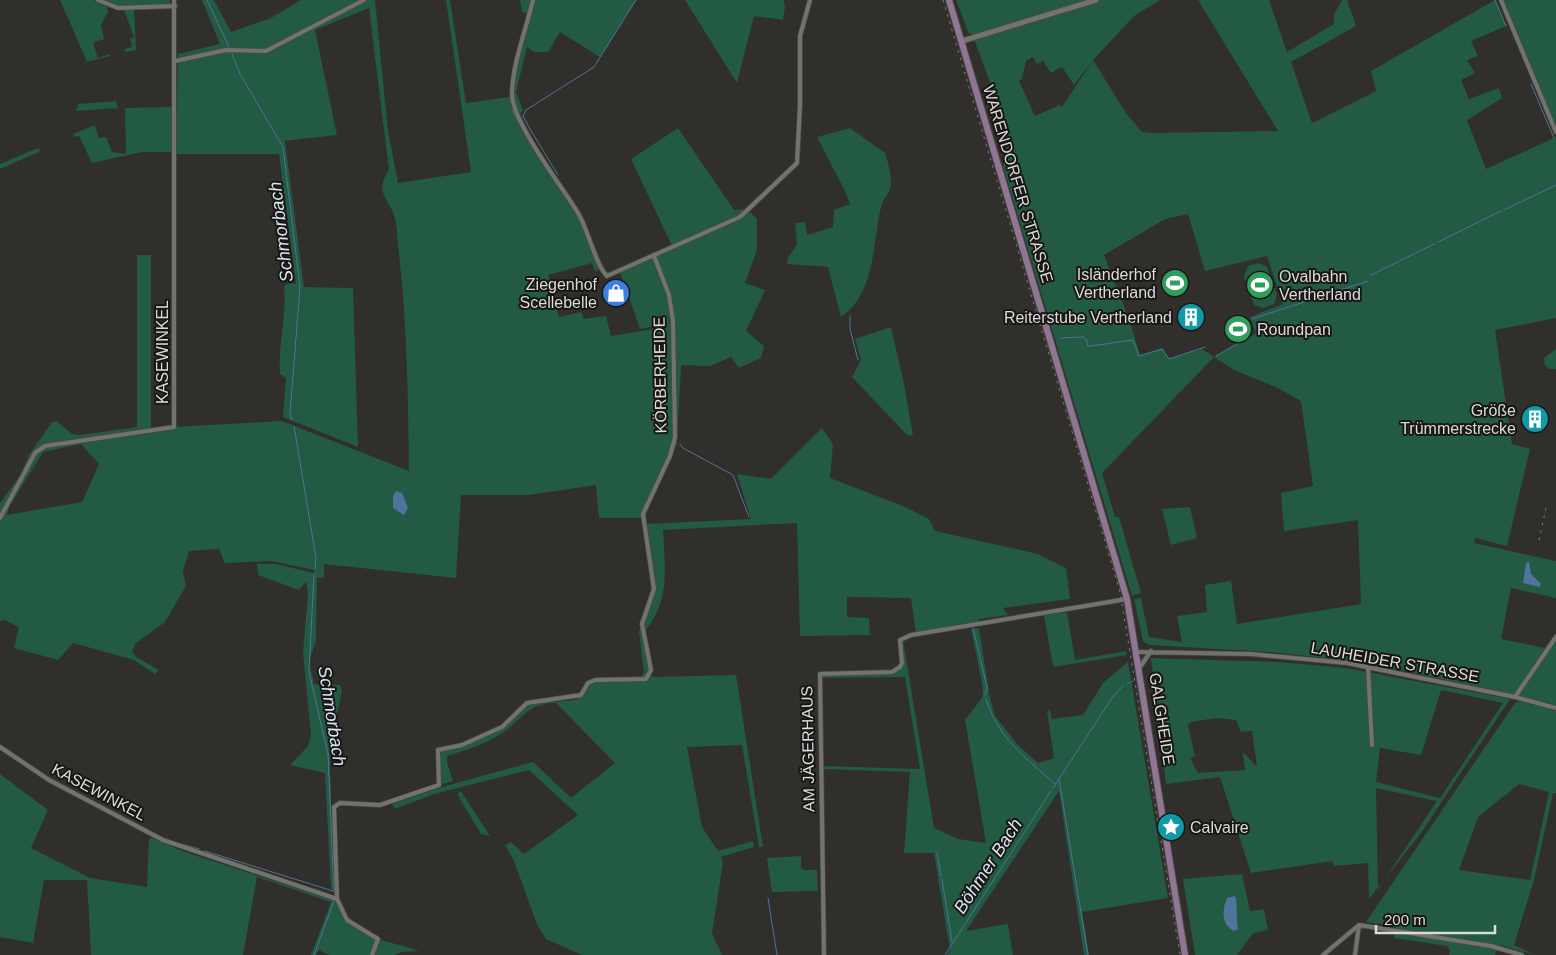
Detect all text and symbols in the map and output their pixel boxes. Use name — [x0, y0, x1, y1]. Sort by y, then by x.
street label: WARENDORFER STRASSE — [980, 83, 1056, 285]
water label: Schmorbach — [265, 181, 297, 283]
place label: Isländerhof Vertherland — [1074, 266, 1157, 301]
sports icon: Isländerhof Vertherland — [1160, 268, 1190, 298]
place label: Ovalbahn Vertherland — [1279, 268, 1361, 303]
sports icon: Ovalbahn Vertherland — [1245, 270, 1275, 300]
place label: Ziegenhof Scellebelle — [520, 276, 598, 311]
shop icon: Ziegenhof Scellebelle — [601, 278, 631, 308]
street label: KASEWINKEL — [154, 300, 171, 404]
building icon: Reiterstube Vertherland — [1176, 302, 1206, 332]
place label: Reiterstube Vertherland — [1004, 309, 1172, 326]
sports icon: Roundpan — [1223, 314, 1253, 344]
street label: KÖRBERHEIDE — [650, 317, 670, 433]
place label: Roundpan — [1257, 321, 1331, 338]
place label: Größe Trümmerstrecke — [1400, 402, 1516, 437]
building icon: Größe Trümmerstrecke — [1520, 404, 1550, 434]
street label: LAUHEIDER STRASSE — [1309, 639, 1481, 685]
water label: Schmorbach — [314, 665, 350, 767]
street label: GALGHEIDE — [1146, 672, 1178, 766]
street label: AM JÄGERHAUS — [798, 686, 818, 812]
street label: KASEWINKEL — [49, 760, 149, 824]
place icon: Calvaire — [1156, 812, 1186, 842]
water label: Böhmer Bach — [950, 815, 1026, 917]
place label: Calvaire — [1190, 819, 1249, 836]
scale bar — [1376, 902, 1495, 934]
text: 200 m — [1384, 911, 1426, 928]

